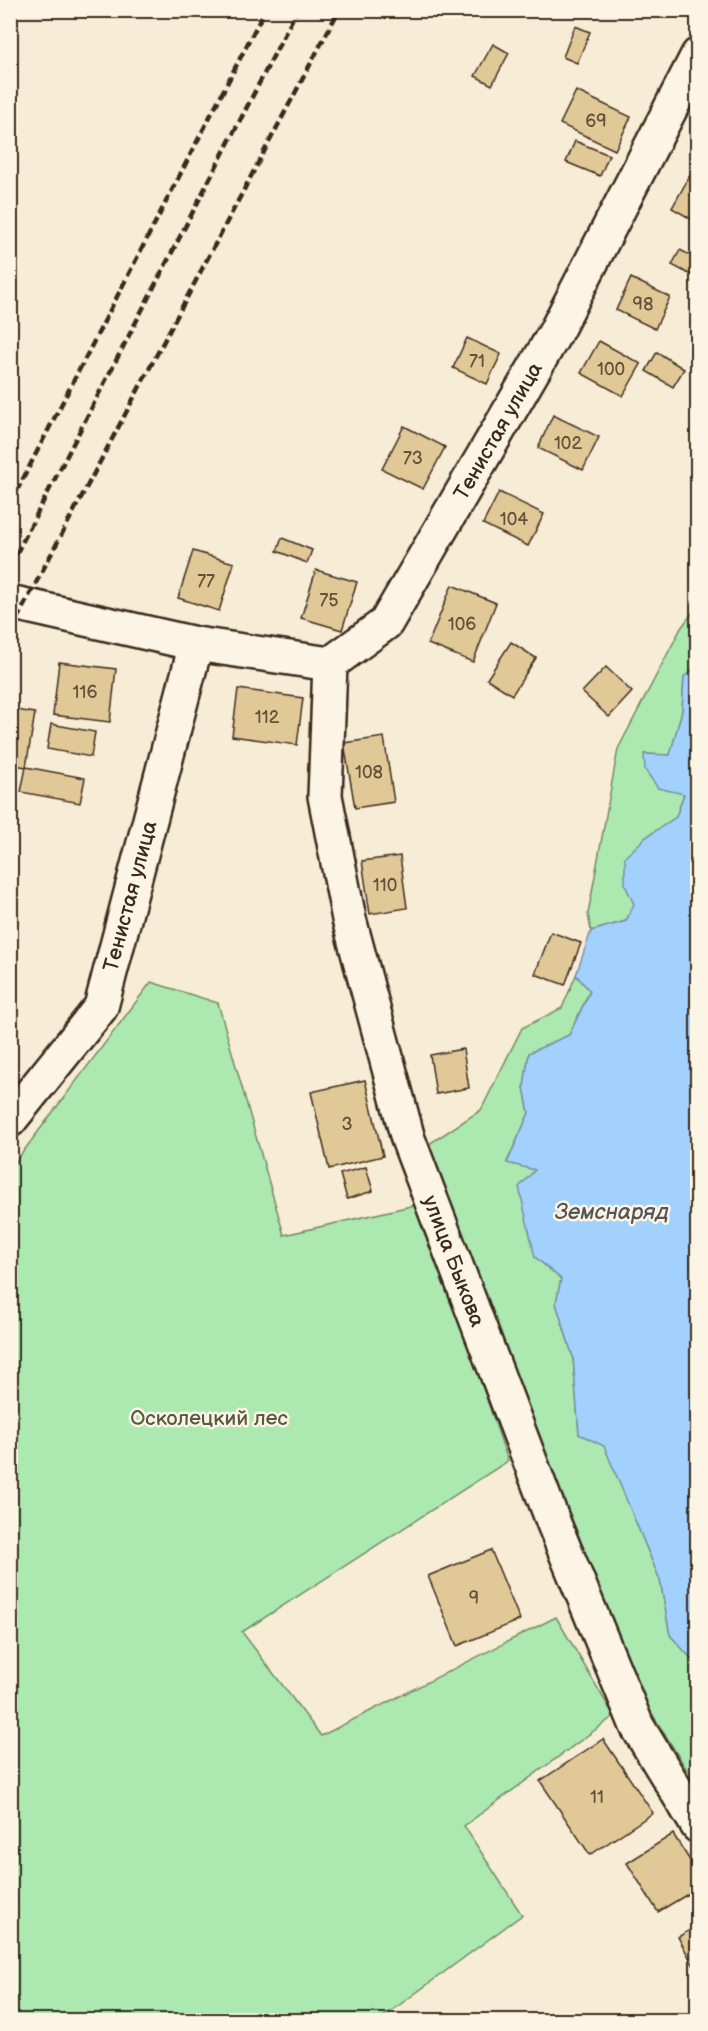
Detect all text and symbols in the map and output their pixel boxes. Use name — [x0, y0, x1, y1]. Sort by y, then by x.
house number: 69 — [585, 111, 607, 132]
house number: 98 — [633, 294, 653, 315]
house number: 71 — [469, 351, 485, 372]
street label: Тенистая улица — [449, 357, 548, 505]
house number: 100 — [597, 359, 625, 380]
house number: 102 — [554, 433, 582, 454]
house number: 73 — [403, 448, 423, 469]
house number: 104 — [500, 509, 528, 530]
house number: 77 — [197, 571, 215, 592]
house number: 75 — [319, 590, 339, 611]
house number: 106 — [448, 614, 476, 635]
house number: 116 — [73, 682, 97, 703]
house number: 112 — [255, 707, 280, 728]
house number: 108 — [355, 762, 383, 783]
street label: Тенистая улица — [98, 817, 163, 974]
house number: 110 — [373, 875, 397, 896]
house number: 3 — [341, 1114, 353, 1135]
street label: улица Быкова — [417, 1192, 490, 1331]
water label: Земснаряд — [555, 1199, 669, 1226]
park label: Осколецкий лес — [130, 1406, 288, 1431]
house number: 9 — [469, 1588, 479, 1609]
house number: 11 — [590, 1787, 604, 1808]

